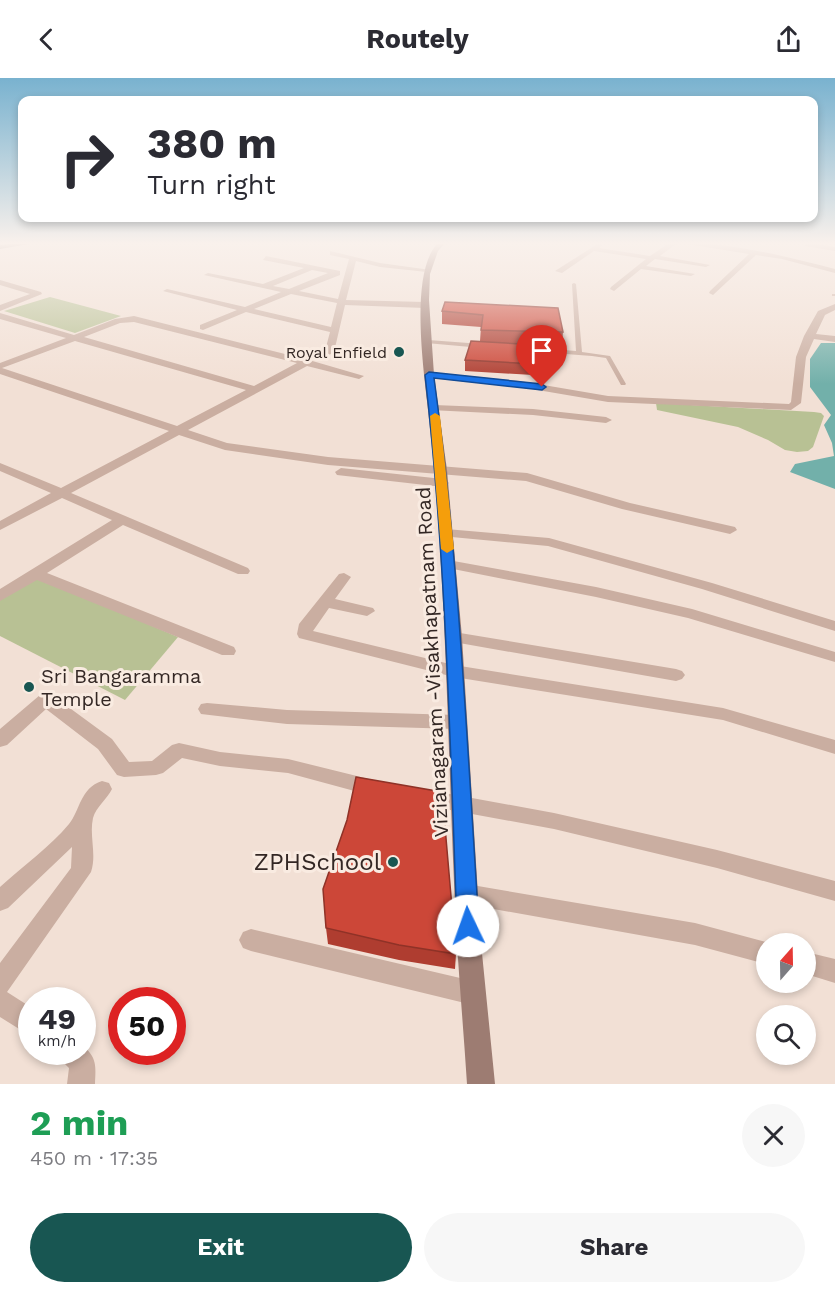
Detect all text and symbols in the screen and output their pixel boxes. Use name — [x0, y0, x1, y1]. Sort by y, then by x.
icon: back — [30, 23, 63, 56]
text: Routely — [366, 23, 469, 55]
icon: share — [772, 23, 805, 56]
text: 380 m — [147, 119, 277, 168]
icon: right — [48, 120, 126, 198]
text: Turn right — [147, 169, 276, 201]
pin — [516, 325, 567, 387]
icon: arrive — [525, 334, 558, 367]
place label: Royal Enfield — [286, 343, 387, 362]
marker: Royal Enfield — [392, 345, 406, 359]
street label: Vizianagaram -Visakhapatnam Road — [411, 486, 453, 838]
place label: Sri Bangaramma Temple — [41, 664, 201, 711]
marker: Sri Bangaramma Temple — [22, 680, 36, 694]
place label: ZPHSchool — [254, 848, 382, 876]
marker: ZPHSchool — [386, 855, 400, 869]
position arrow — [436, 894, 500, 958]
north arrow — [756, 933, 816, 993]
map controls — [756, 933, 816, 1065]
speed limit sign: 50 — [108, 987, 186, 1065]
text: 49 — [38, 1001, 76, 1036]
button: search — [756, 1005, 816, 1065]
text: km/h — [38, 1032, 76, 1050]
text: 2 min — [30, 1102, 128, 1144]
button: close — [742, 1104, 805, 1167]
text: 450 m · 17:35 — [30, 1146, 158, 1170]
button: Exit — [30, 1213, 412, 1282]
button: Share — [424, 1213, 805, 1282]

